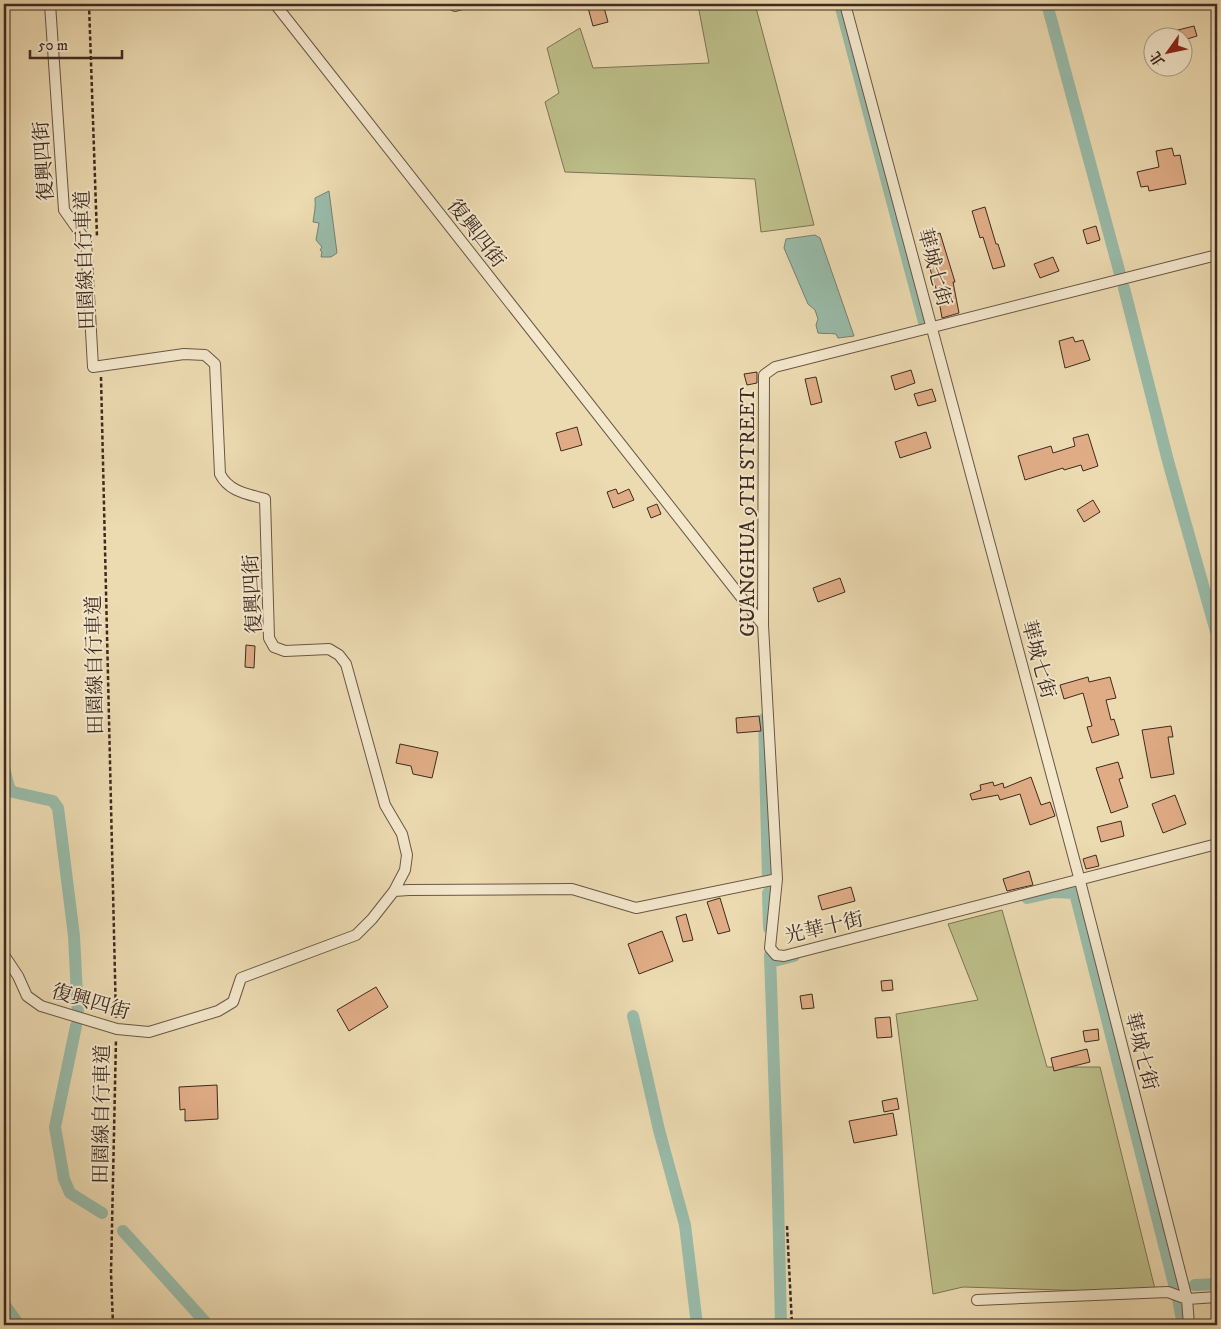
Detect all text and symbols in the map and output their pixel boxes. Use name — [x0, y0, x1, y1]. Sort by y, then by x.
scale bar — [30, 28, 122, 60]
north arrow — [1144, 28, 1194, 78]
text: 50 m — [38, 36, 68, 55]
text: 北 — [1147, 48, 1169, 69]
street label: 復興四街 — [29, 120, 60, 202]
street label: 田園線自行車道 — [71, 190, 100, 330]
street label: 復興四街 — [441, 195, 510, 273]
street label: 華城七街 — [911, 226, 956, 309]
street label: GUANGHUA 9TH STREET — [736, 387, 761, 637]
street label: 復興四街 — [239, 553, 268, 635]
street label: 田園線自行車道 — [82, 595, 109, 735]
street label: 華城七街 — [1015, 618, 1060, 701]
street label: 光華十街 — [783, 907, 866, 950]
street label: 復興四街 — [49, 979, 132, 1025]
street label: 華城七街 — [1119, 1010, 1162, 1093]
street label: 田園線自行車道 — [89, 1044, 116, 1184]

